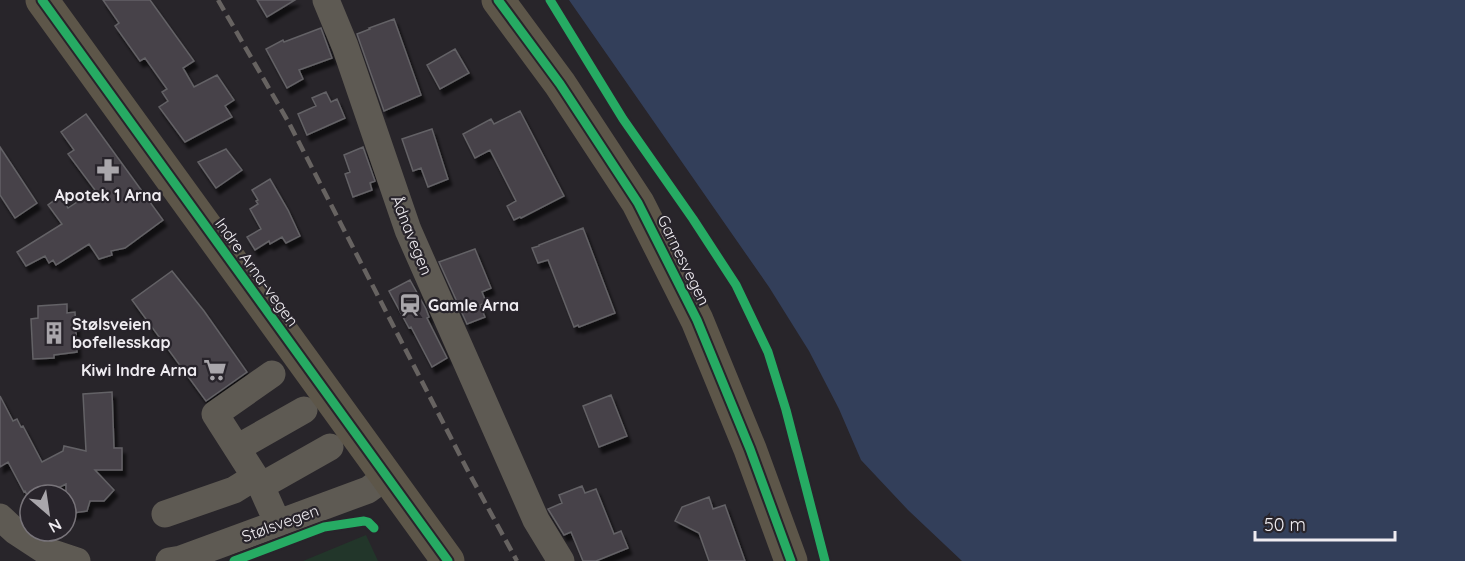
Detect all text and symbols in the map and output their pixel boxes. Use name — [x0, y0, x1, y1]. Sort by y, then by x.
pharmacy icon: Apotek 1 Arna — [95, 157, 121, 183]
place label: Apotek 1 Arna — [54, 185, 162, 205]
street label: Ådnavegen — [387, 192, 437, 278]
street label: Garnesvegen — [653, 211, 715, 309]
street label: Indre Arna-vegen — [211, 214, 303, 330]
station icon: Gamle Arna — [397, 292, 423, 318]
place label: Gamle Arna — [428, 295, 519, 315]
place label: Stølsveien bofellesskap — [72, 314, 170, 352]
building icon: Stølsveien bofellesskap — [41, 320, 67, 346]
supermarket icon: Kiwi Indre Arna — [202, 357, 228, 383]
place label: Kiwi Indre Arna — [81, 360, 197, 380]
north arrow — [18, 483, 78, 543]
street label: Stølsvegen — [239, 500, 321, 546]
scale bar — [1255, 504, 1394, 542]
text: 50 m — [1264, 513, 1306, 536]
text: N — [45, 515, 65, 538]

